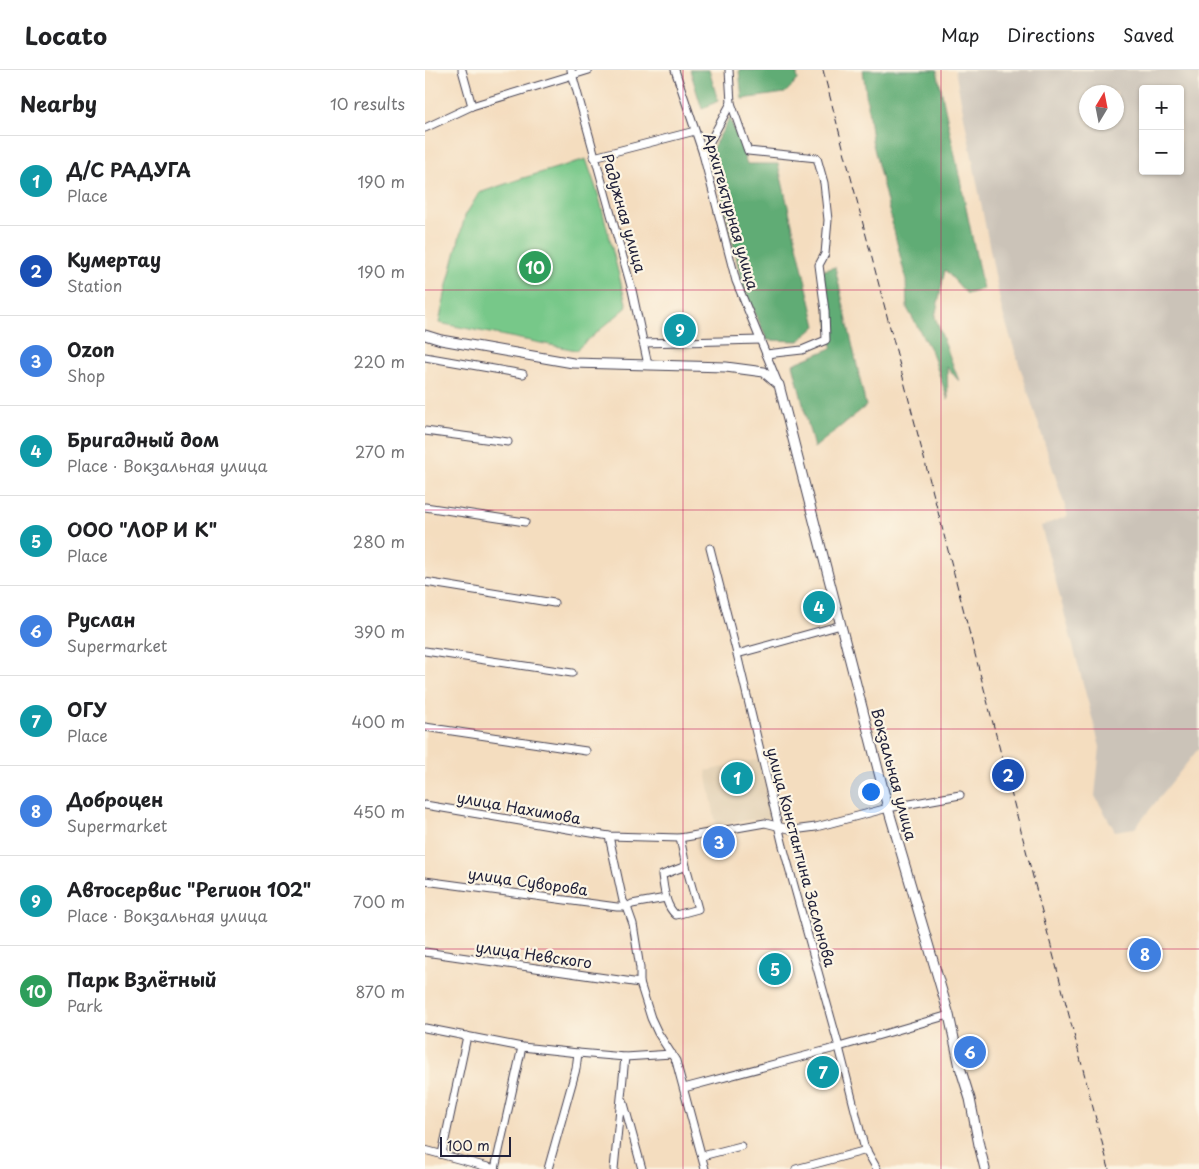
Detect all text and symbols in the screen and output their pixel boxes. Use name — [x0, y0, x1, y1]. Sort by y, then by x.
text: Locato — [25, 17, 107, 53]
text: Map — [941, 21, 979, 48]
text: Directions — [1007, 21, 1095, 48]
text: Saved — [1123, 21, 1174, 48]
north arrow — [1079, 85, 1124, 130]
map controls — [1139, 85, 1184, 175]
button: + — [1139, 85, 1184, 130]
text: Nearby — [20, 87, 97, 119]
text: 10 results — [330, 91, 405, 115]
street label: Архитектурная улица — [699, 130, 766, 293]
button: − — [1139, 130, 1184, 175]
street label: Радужная улица — [597, 151, 653, 276]
text: Д/С РАДУГА — [67, 155, 191, 183]
text: 1 — [32, 169, 40, 193]
text: 190 m — [357, 169, 405, 193]
text: Place — [67, 183, 108, 207]
text: Кумертау — [67, 245, 161, 273]
pin: 10 — [519, 248, 551, 286]
text: 2 — [30, 259, 42, 283]
text: 190 m — [357, 259, 405, 283]
text: Station — [67, 273, 122, 297]
pin: 9 — [664, 311, 696, 349]
text: Ozon — [67, 335, 115, 363]
text: 3 — [31, 349, 41, 373]
text: 220 m — [354, 349, 405, 373]
text: Shop — [67, 363, 105, 387]
text: Бригадный дом — [67, 425, 219, 453]
text: 4 — [31, 439, 41, 463]
text: 270 m — [355, 439, 405, 463]
text: Place · Вокзальная улица — [67, 453, 268, 477]
text: ООО "ЛОР И К" — [67, 515, 217, 543]
text: 5 — [31, 529, 41, 553]
text: 280 m — [353, 529, 405, 553]
text: Place — [67, 543, 108, 567]
pin: 4 — [803, 588, 835, 626]
text: Руслан — [67, 605, 135, 633]
text: 6 — [30, 619, 42, 643]
text: 390 m — [354, 619, 405, 643]
text: Supermarket — [67, 633, 167, 657]
text: ОГУ — [67, 695, 107, 723]
street label: Вокзальная улица — [866, 705, 924, 843]
text: 7 — [31, 709, 41, 733]
text: 400 m — [352, 709, 405, 733]
text: Place — [67, 723, 108, 747]
street label: улица Константина Заслонова — [762, 745, 843, 970]
pin: 2 — [992, 756, 1024, 794]
pin: 1 — [721, 759, 753, 797]
your location — [858, 779, 884, 805]
text: Доброцен — [67, 785, 163, 813]
street label: улица Нахимова — [455, 785, 583, 829]
text: 8 — [31, 799, 41, 823]
text: 450 m — [353, 799, 405, 823]
text: Supermarket — [67, 813, 167, 837]
pin: 3 — [703, 823, 735, 861]
street label: улица Суворова — [466, 861, 590, 901]
text: Автосервис "Регион 102" — [67, 875, 311, 903]
text: 9 — [31, 889, 41, 913]
text: 700 m — [353, 889, 405, 913]
text: Place · Вокзальная улица — [67, 903, 268, 927]
street label: улица Невского — [474, 934, 594, 974]
pin: 8 — [1129, 935, 1161, 973]
pin: 5 — [759, 950, 791, 988]
text: Парк Взлётный — [67, 965, 217, 993]
text: 10 — [26, 979, 46, 1003]
text: 870 m — [356, 979, 405, 1003]
text: Park — [67, 993, 103, 1017]
pin: 6 — [954, 1033, 986, 1071]
pin: 7 — [807, 1053, 839, 1091]
scale bar — [440, 1134, 511, 1157]
text: 100 m — [447, 1135, 490, 1156]

